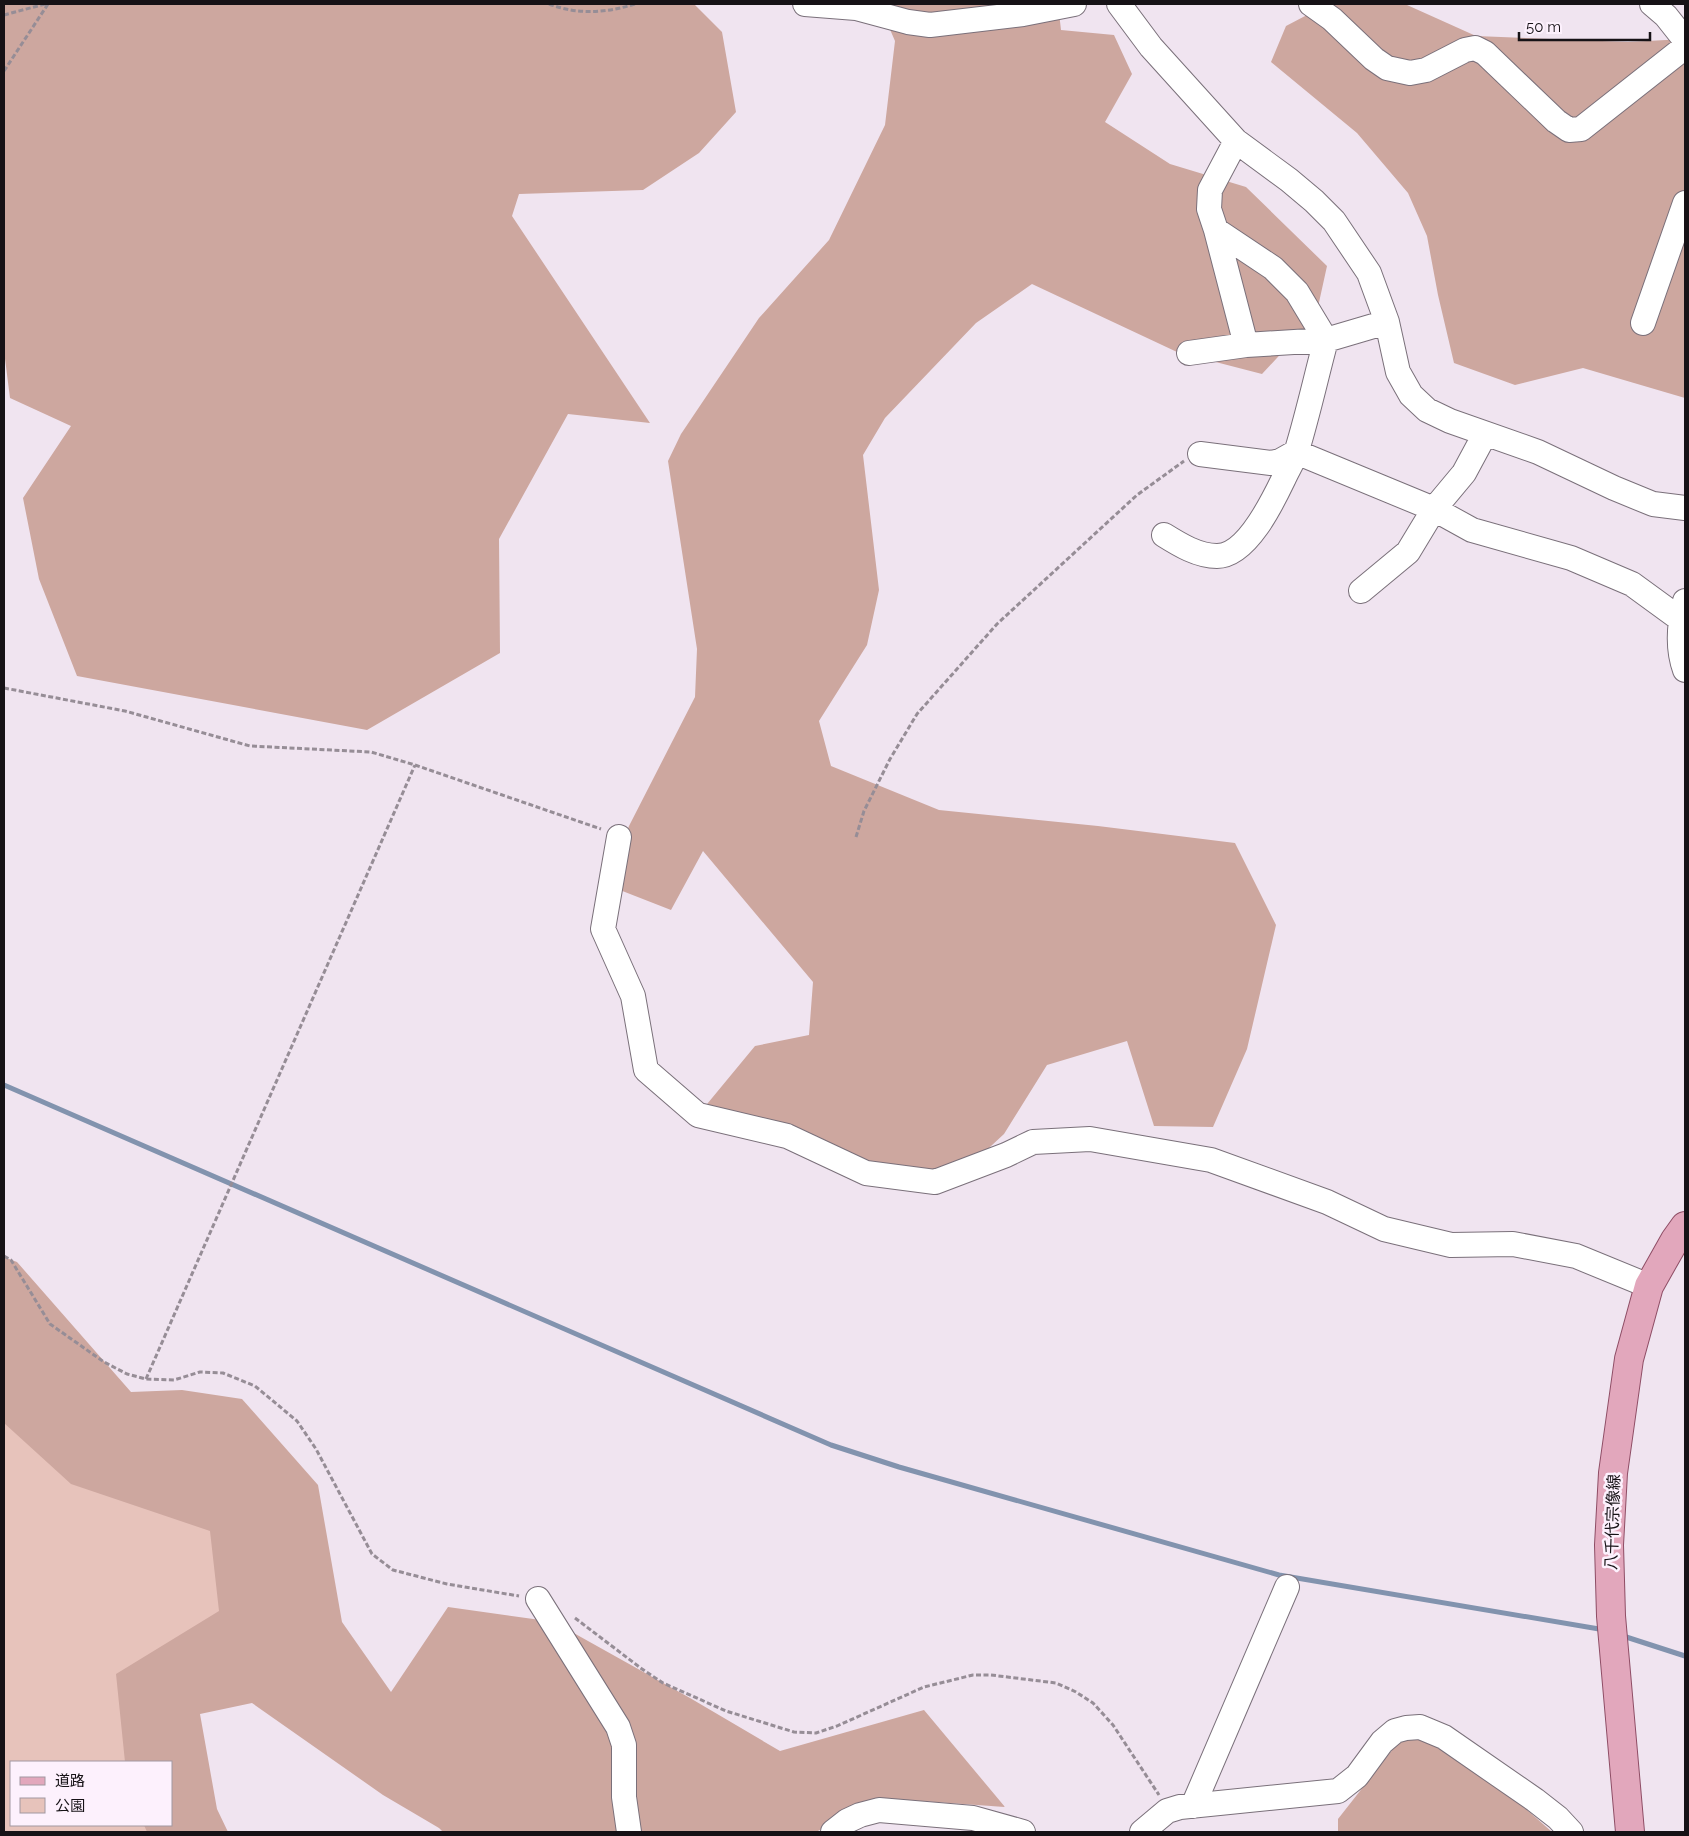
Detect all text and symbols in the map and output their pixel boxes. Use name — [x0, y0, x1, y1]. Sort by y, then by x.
scale bar — [1519, 10, 1650, 42]
text: 50 m — [1526, 18, 1561, 36]
street label: 八千代宗像線 — [1601, 1474, 1624, 1570]
legend — [10, 1761, 172, 1826]
text: 道路 — [55, 1772, 85, 1790]
text: 公園 — [55, 1797, 85, 1815]

